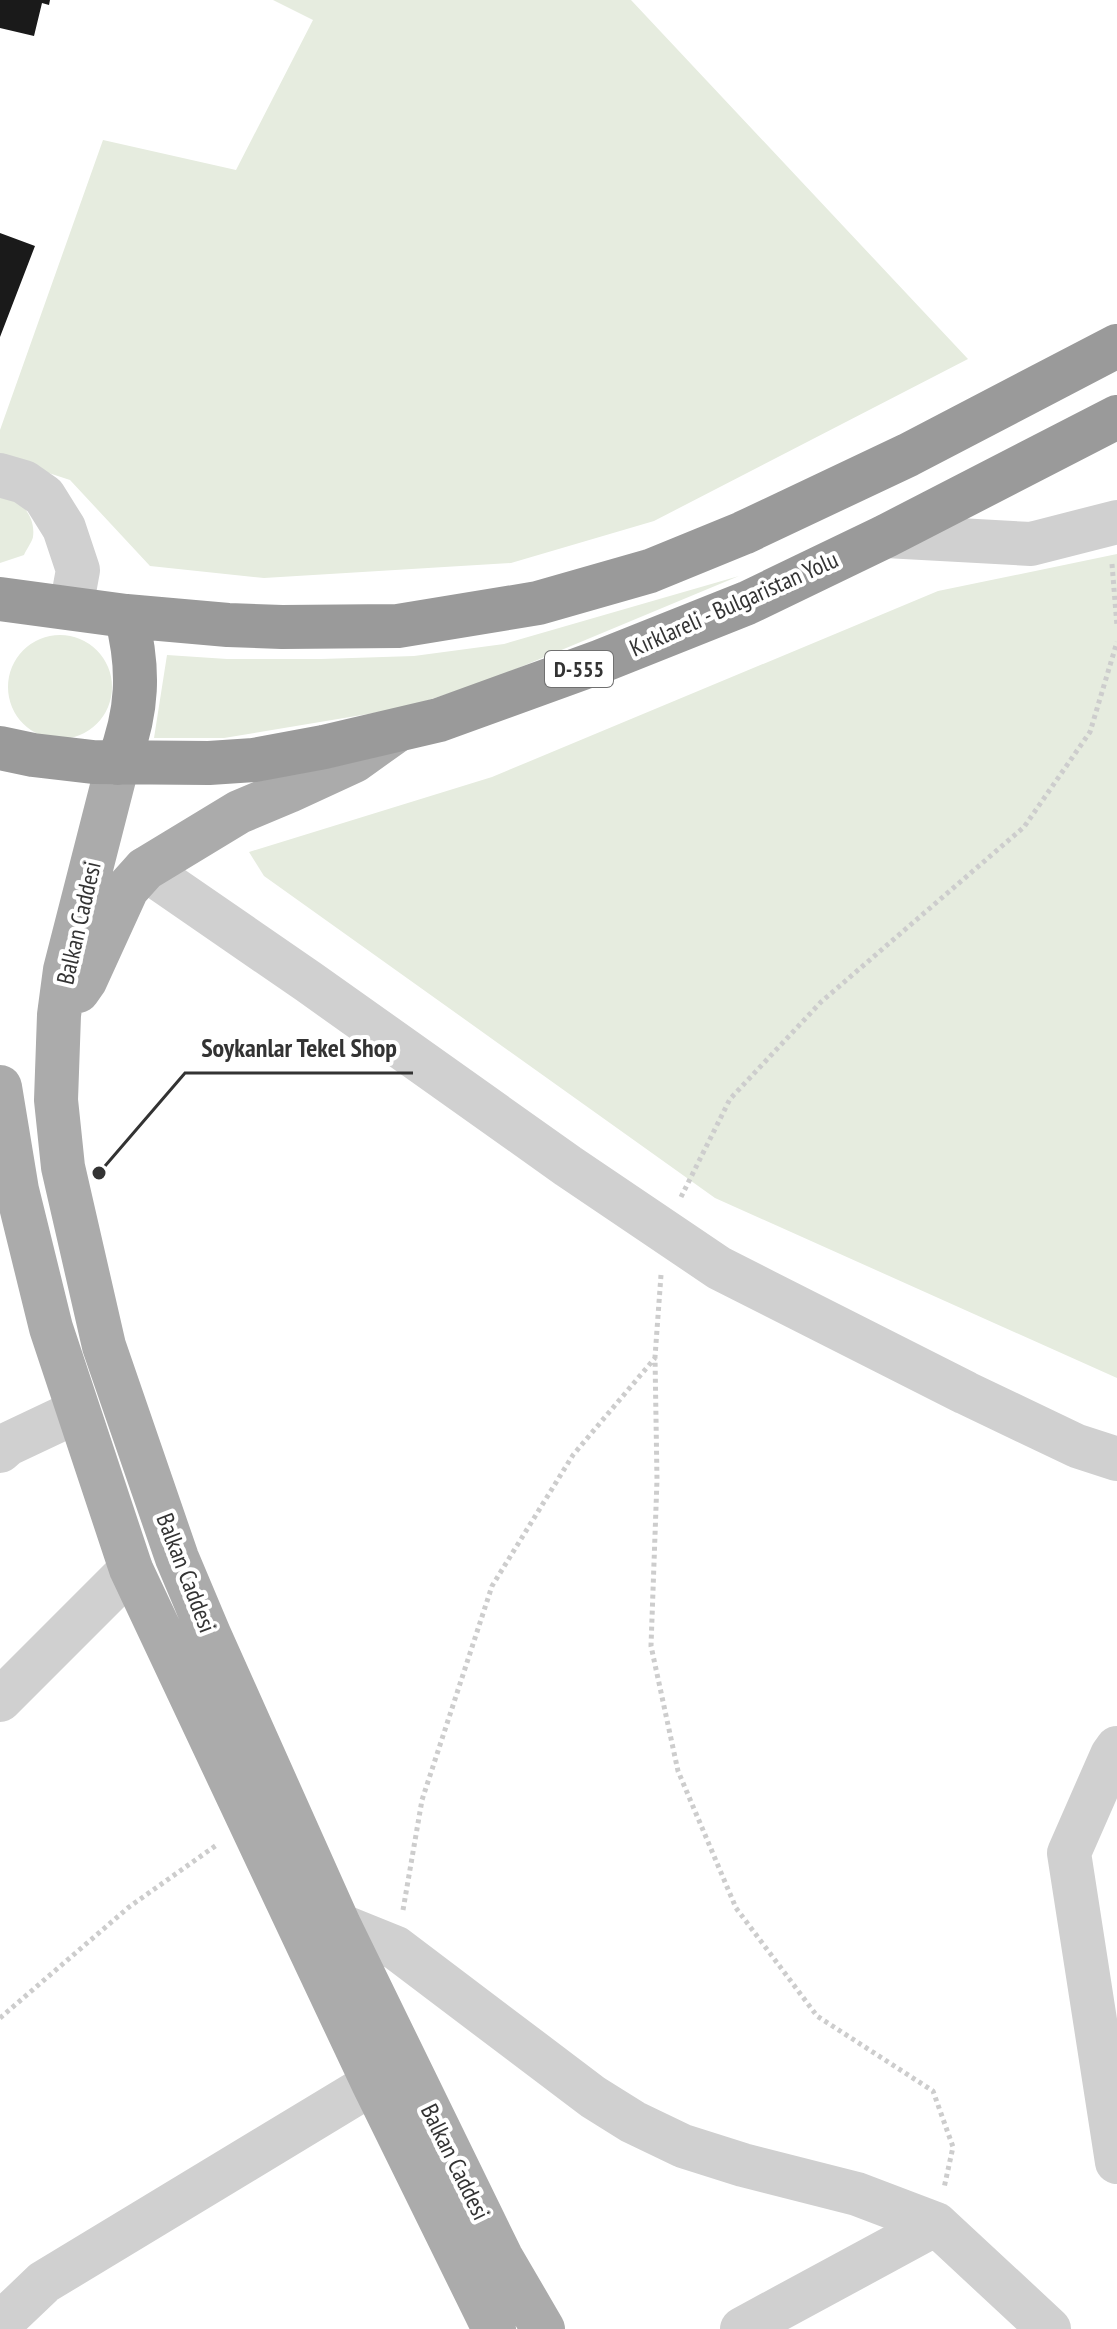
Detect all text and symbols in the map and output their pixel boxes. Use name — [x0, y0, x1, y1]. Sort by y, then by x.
street label: Kırklareli - Bulgaristan Yolu — [625, 544, 843, 663]
road number: D-555 — [545, 651, 613, 687]
street label: Balkan Caddesi — [49, 858, 108, 987]
callout: Soykanlar Tekel Shop — [185, 1023, 413, 1073]
text: Soykanlar Tekel Shop — [201, 1031, 397, 1064]
street label: Balkan Caddesi — [150, 1509, 223, 1637]
street label: Balkan Caddesi — [414, 2099, 497, 2225]

